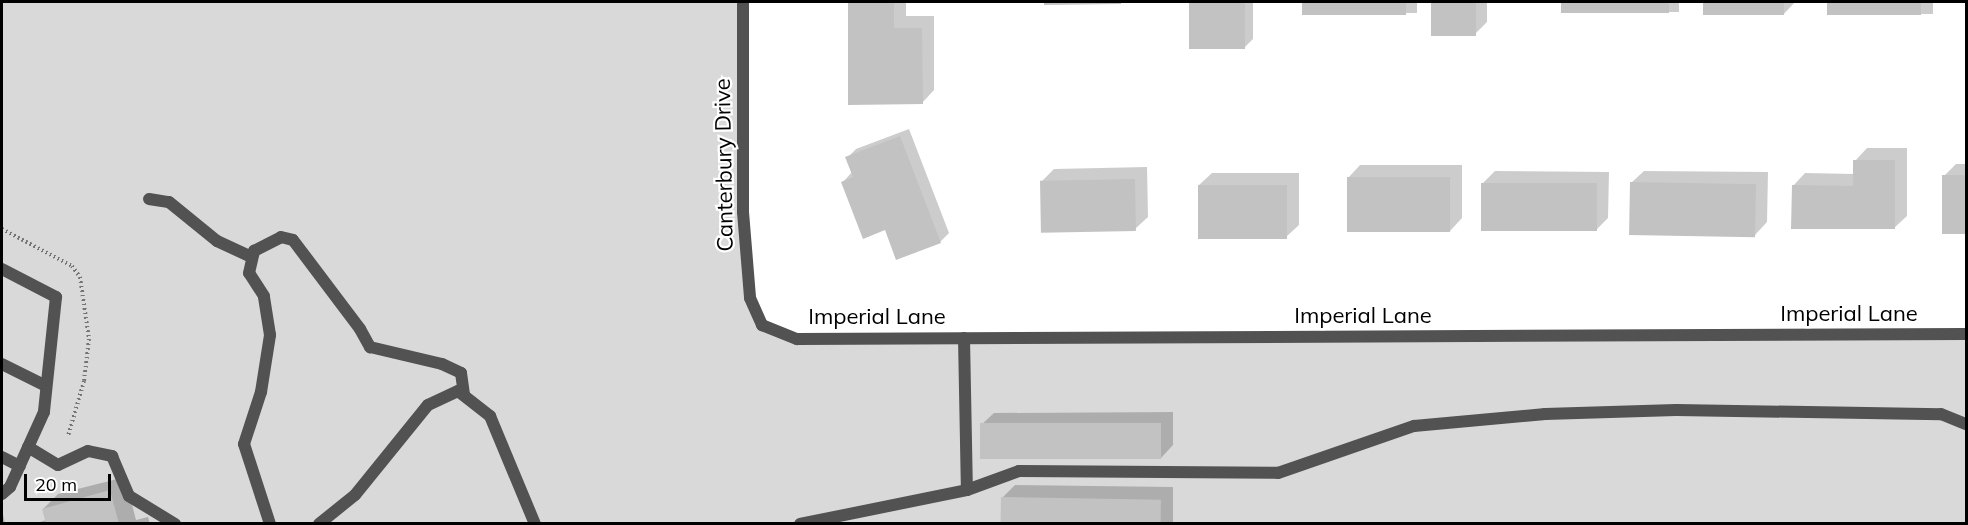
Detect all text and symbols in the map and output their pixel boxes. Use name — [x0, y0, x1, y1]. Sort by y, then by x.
street label: Canterbury Drive — [709, 78, 739, 252]
street label: Imperial Lane — [1780, 301, 1918, 327]
street label: Imperial Lane — [1294, 303, 1432, 329]
street label: Imperial Lane — [808, 304, 946, 330]
scale bar — [27, 462, 114, 500]
text: 20 m — [35, 473, 77, 496]

